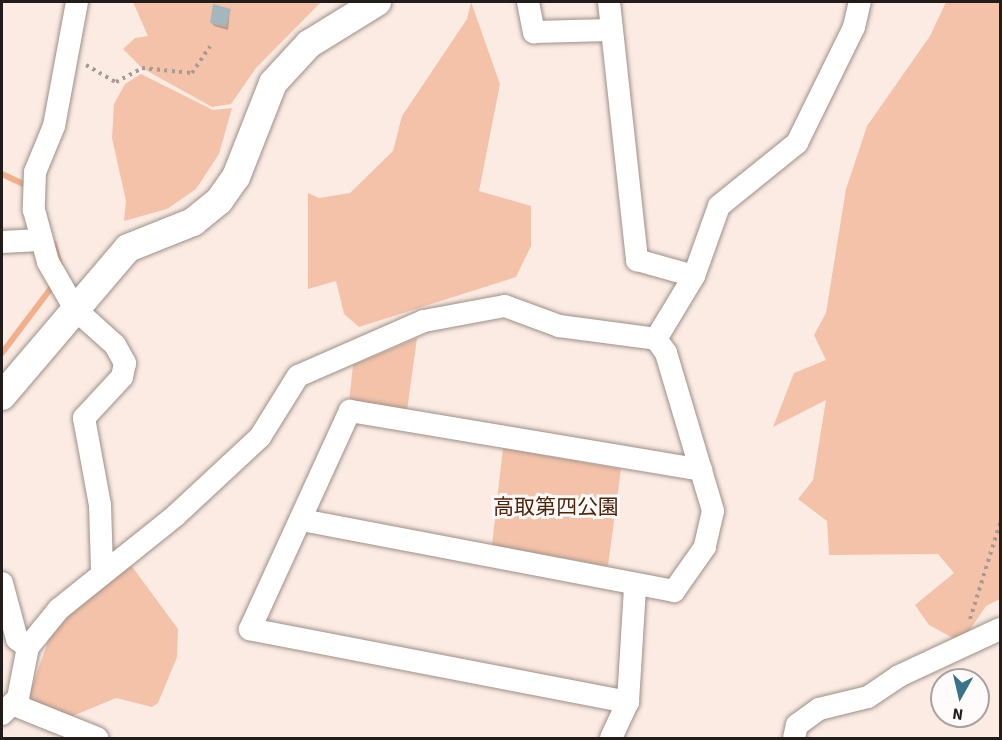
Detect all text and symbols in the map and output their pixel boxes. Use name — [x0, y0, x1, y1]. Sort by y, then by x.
park label: 高取第四公園 — [493, 494, 619, 520]
north arrow — [930, 668, 990, 728]
text: N — [951, 702, 965, 725]

